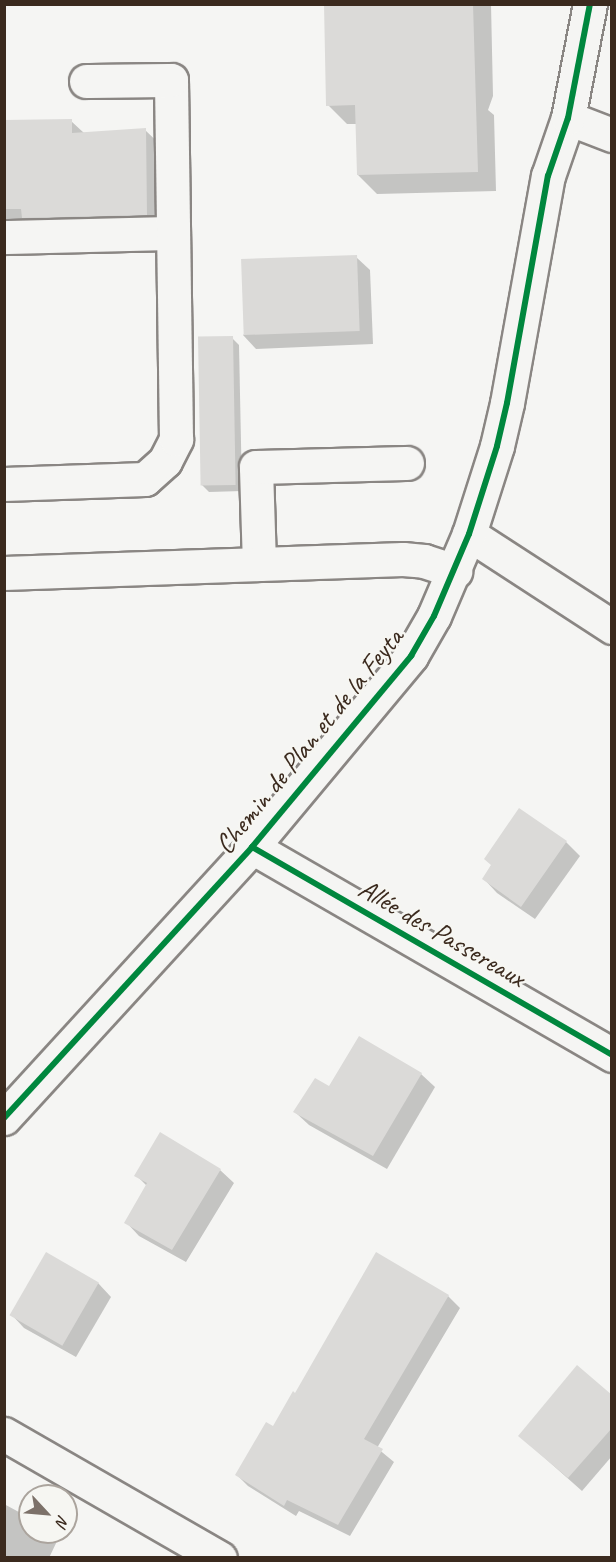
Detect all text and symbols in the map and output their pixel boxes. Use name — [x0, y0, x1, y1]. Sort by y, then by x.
street label: Chemin de Plan et de la Feyta — [208, 621, 410, 861]
street label: Allée des Passereaux — [352, 871, 532, 995]
north arrow — [18, 1484, 78, 1544]
text: N — [51, 1512, 74, 1530]

